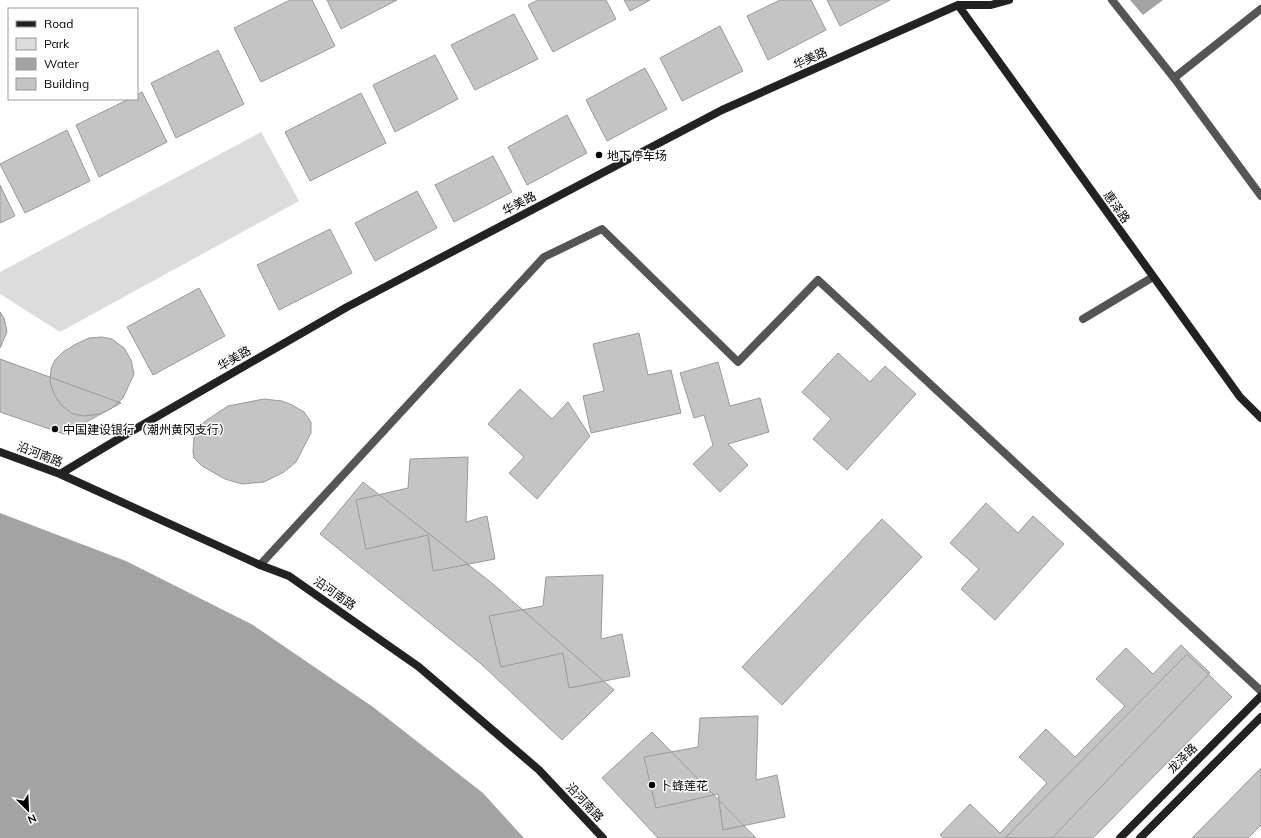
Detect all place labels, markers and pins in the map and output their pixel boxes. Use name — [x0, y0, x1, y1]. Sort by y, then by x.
place label: 地下停车场 — [607, 148, 667, 163]
marker: 地下停车场 — [594, 150, 604, 160]
place label: 中国建设银行（潮州黄冈支行） — [63, 422, 231, 437]
marker: 中国建设银行（潮州黄冈支行） — [50, 424, 60, 434]
place label: 卜蜂莲花 — [660, 778, 708, 793]
marker: 卜蜂莲花 — [647, 780, 657, 790]

